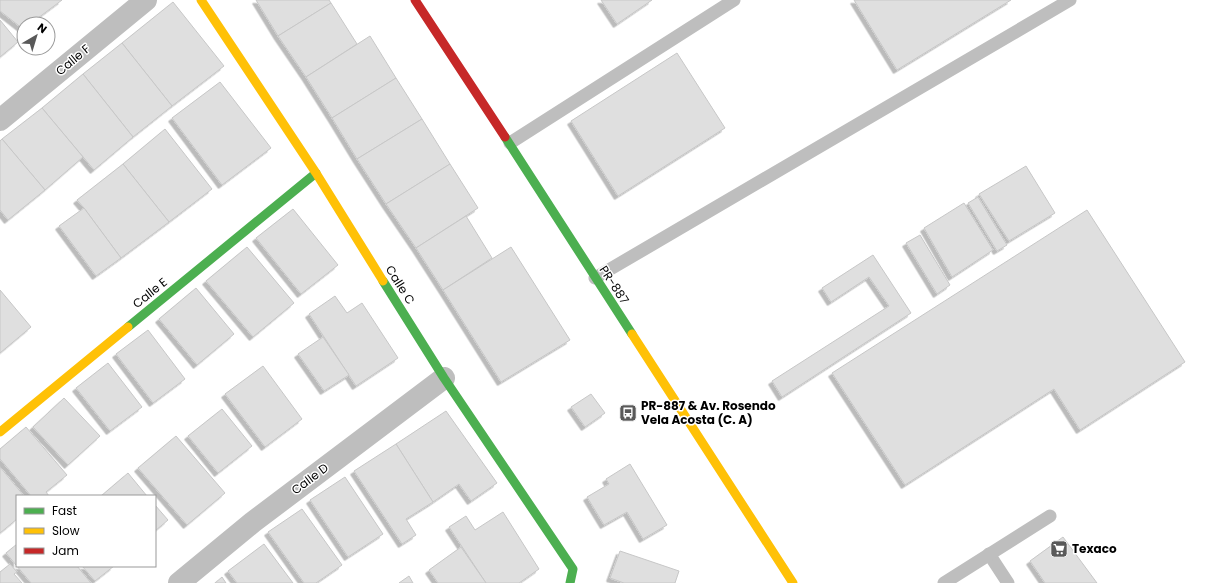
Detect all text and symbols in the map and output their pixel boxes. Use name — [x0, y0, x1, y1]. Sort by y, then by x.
north arrow — [16, 16, 56, 56]
text: N — [34, 19, 50, 37]
street label: Calle F — [52, 40, 93, 79]
street label: Calle C — [382, 262, 419, 308]
street label: PR-887 — [596, 262, 633, 308]
street label: Calle E — [129, 273, 171, 312]
place label: PR-887 & Av. Rosendo Vela Acosta (C. A) — [641, 397, 776, 428]
bus stop icon: PR-887 & Av. Rosendo Vela Acosta (C. A) — [618, 403, 638, 423]
street label: Calle D — [288, 459, 332, 498]
legend — [16, 495, 156, 567]
text: Fast — [52, 502, 77, 519]
text: Slow — [52, 522, 80, 539]
supermarket icon: Texaco — [1049, 539, 1069, 559]
place label: Texaco — [1072, 540, 1117, 557]
text: Jam — [52, 542, 79, 559]

